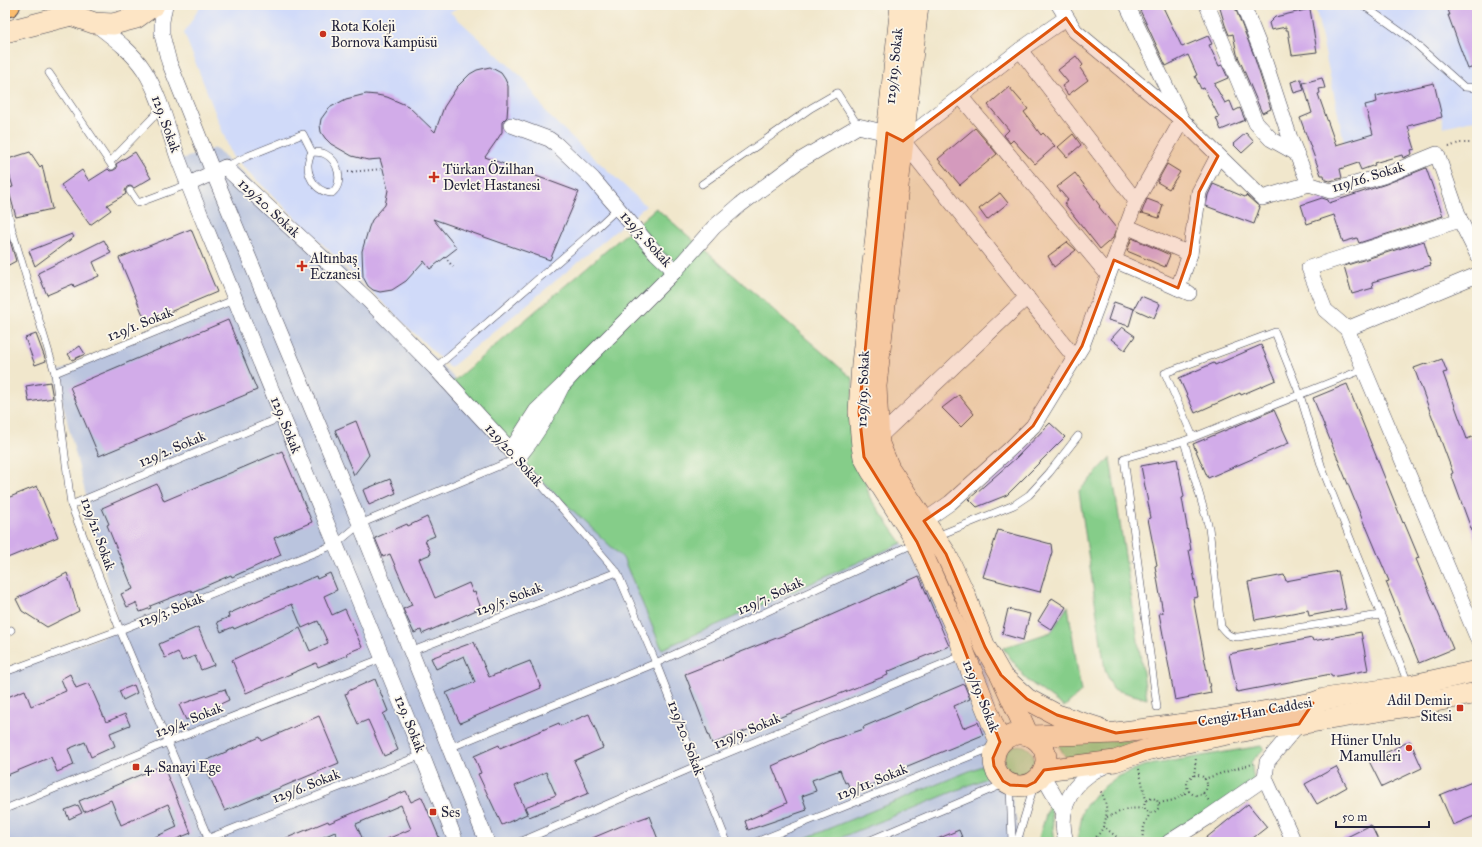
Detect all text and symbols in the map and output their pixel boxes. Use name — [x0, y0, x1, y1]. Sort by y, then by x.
place label: Rota Koleji Bornova Kampüsü — [331, 18, 438, 51]
street label: 129/19. Sokak — [882, 27, 907, 105]
marker: Rota Koleji Bornova Kampüsü — [318, 29, 328, 39]
street label: 129. Sokak — [148, 93, 184, 156]
street label: 119/16. Sokak — [1330, 158, 1407, 196]
place label: Türkan Özilhan Devlet Hastanesi — [443, 159, 541, 194]
marker: Türkan Özilhan Devlet Hastanesi — [428, 171, 440, 183]
street label: 129/20. Sokak — [234, 175, 304, 241]
street label: 129/3. Sokak — [616, 208, 676, 271]
place label: Altınbaş Eczanesi — [309, 250, 361, 283]
marker: Altınbaş Eczanesi — [297, 261, 307, 271]
street label: 129/1. Sokak — [105, 303, 176, 345]
street label: 129/19. Sokak — [853, 350, 873, 428]
street label: 129. Sokak — [267, 394, 305, 456]
street label: 129/20. Sokak — [481, 420, 547, 490]
street label: 129/2. Sokak — [136, 427, 208, 471]
street label: 129/21. Sokak — [77, 495, 119, 573]
street label: 129/7. Sokak — [734, 573, 806, 619]
street label: 129/5. Sokak — [473, 578, 545, 619]
street label: 129/3. Sokak — [136, 589, 207, 631]
street label: 129/19. Sokak — [959, 657, 1003, 735]
place label: Adil Demir Sitesi — [1386, 692, 1453, 725]
street label: 129. Sokak — [391, 693, 429, 755]
street label: Cengiz Han Caddesi — [1197, 694, 1314, 730]
street label: 129/20. Sokak — [664, 698, 708, 778]
street label: 129/4. Sokak — [153, 699, 226, 741]
marker: Adil Demir Sitesi — [1455, 703, 1465, 713]
street label: 129/9. Sokak — [711, 709, 784, 753]
place label: Hüner Unlu Mamulleri — [1330, 732, 1402, 765]
marker: Hüner Unlu Mamulleri — [1404, 743, 1414, 753]
place label: 4. Sanayi Ege — [144, 759, 221, 776]
street label: 129/11. Sokak — [834, 760, 910, 804]
marker: 4. Sanayi Ege — [131, 762, 141, 772]
street label: 129/6. Sokak — [270, 765, 343, 807]
scale bar — [1336, 803, 1429, 829]
place label: Ses — [441, 804, 460, 821]
marker: Ses — [428, 807, 438, 817]
text: 50 m — [1342, 810, 1367, 824]

